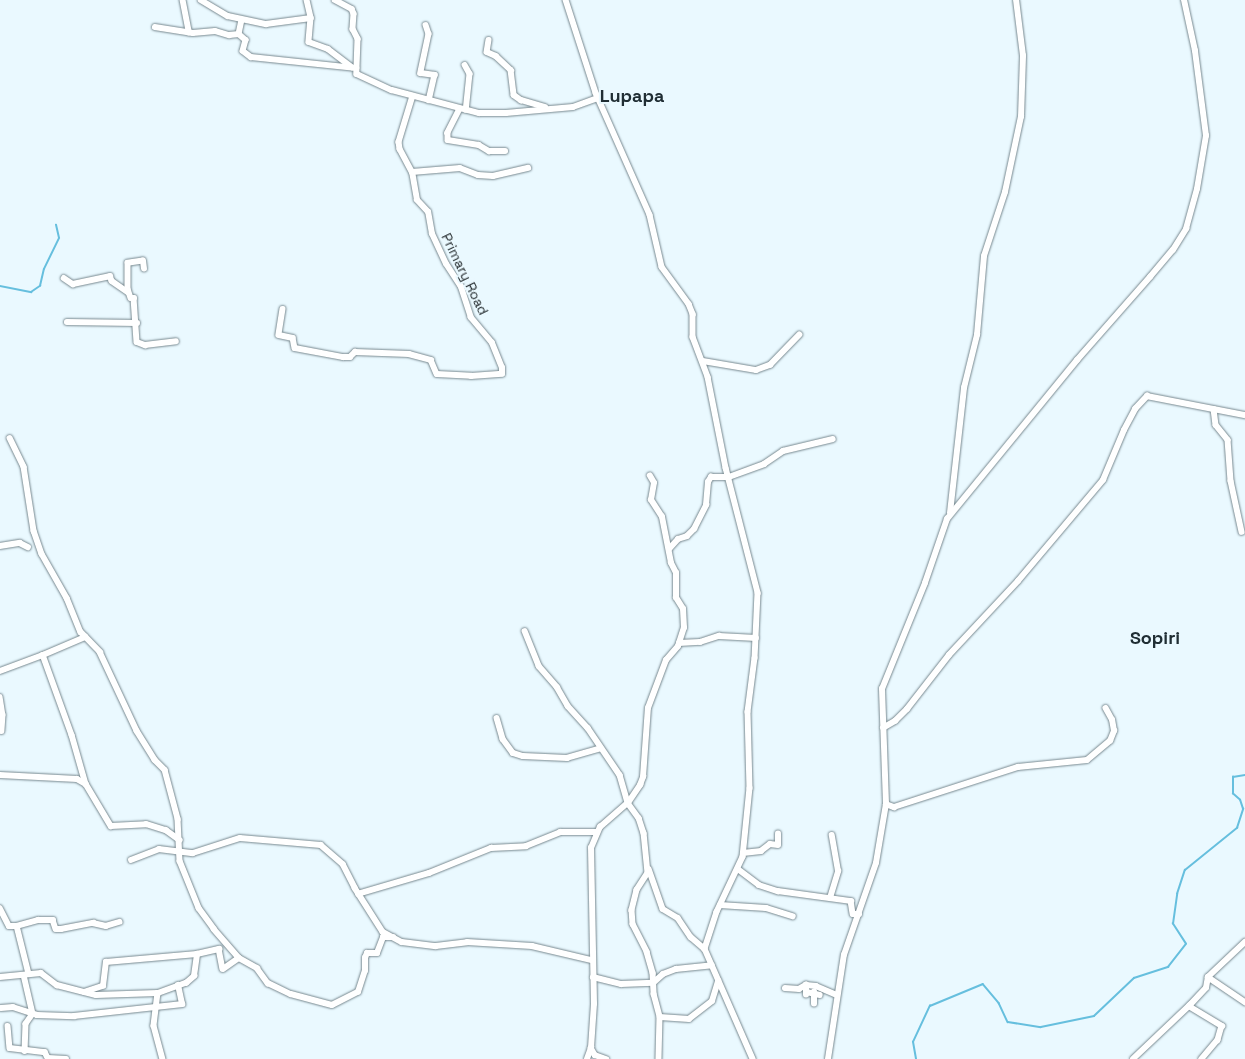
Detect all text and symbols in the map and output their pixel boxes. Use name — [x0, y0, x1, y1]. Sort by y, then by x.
district label: Lupapa — [600, 85, 664, 107]
street label: Primary Road — [438, 230, 492, 318]
district label: Sopiri — [1130, 627, 1180, 649]

